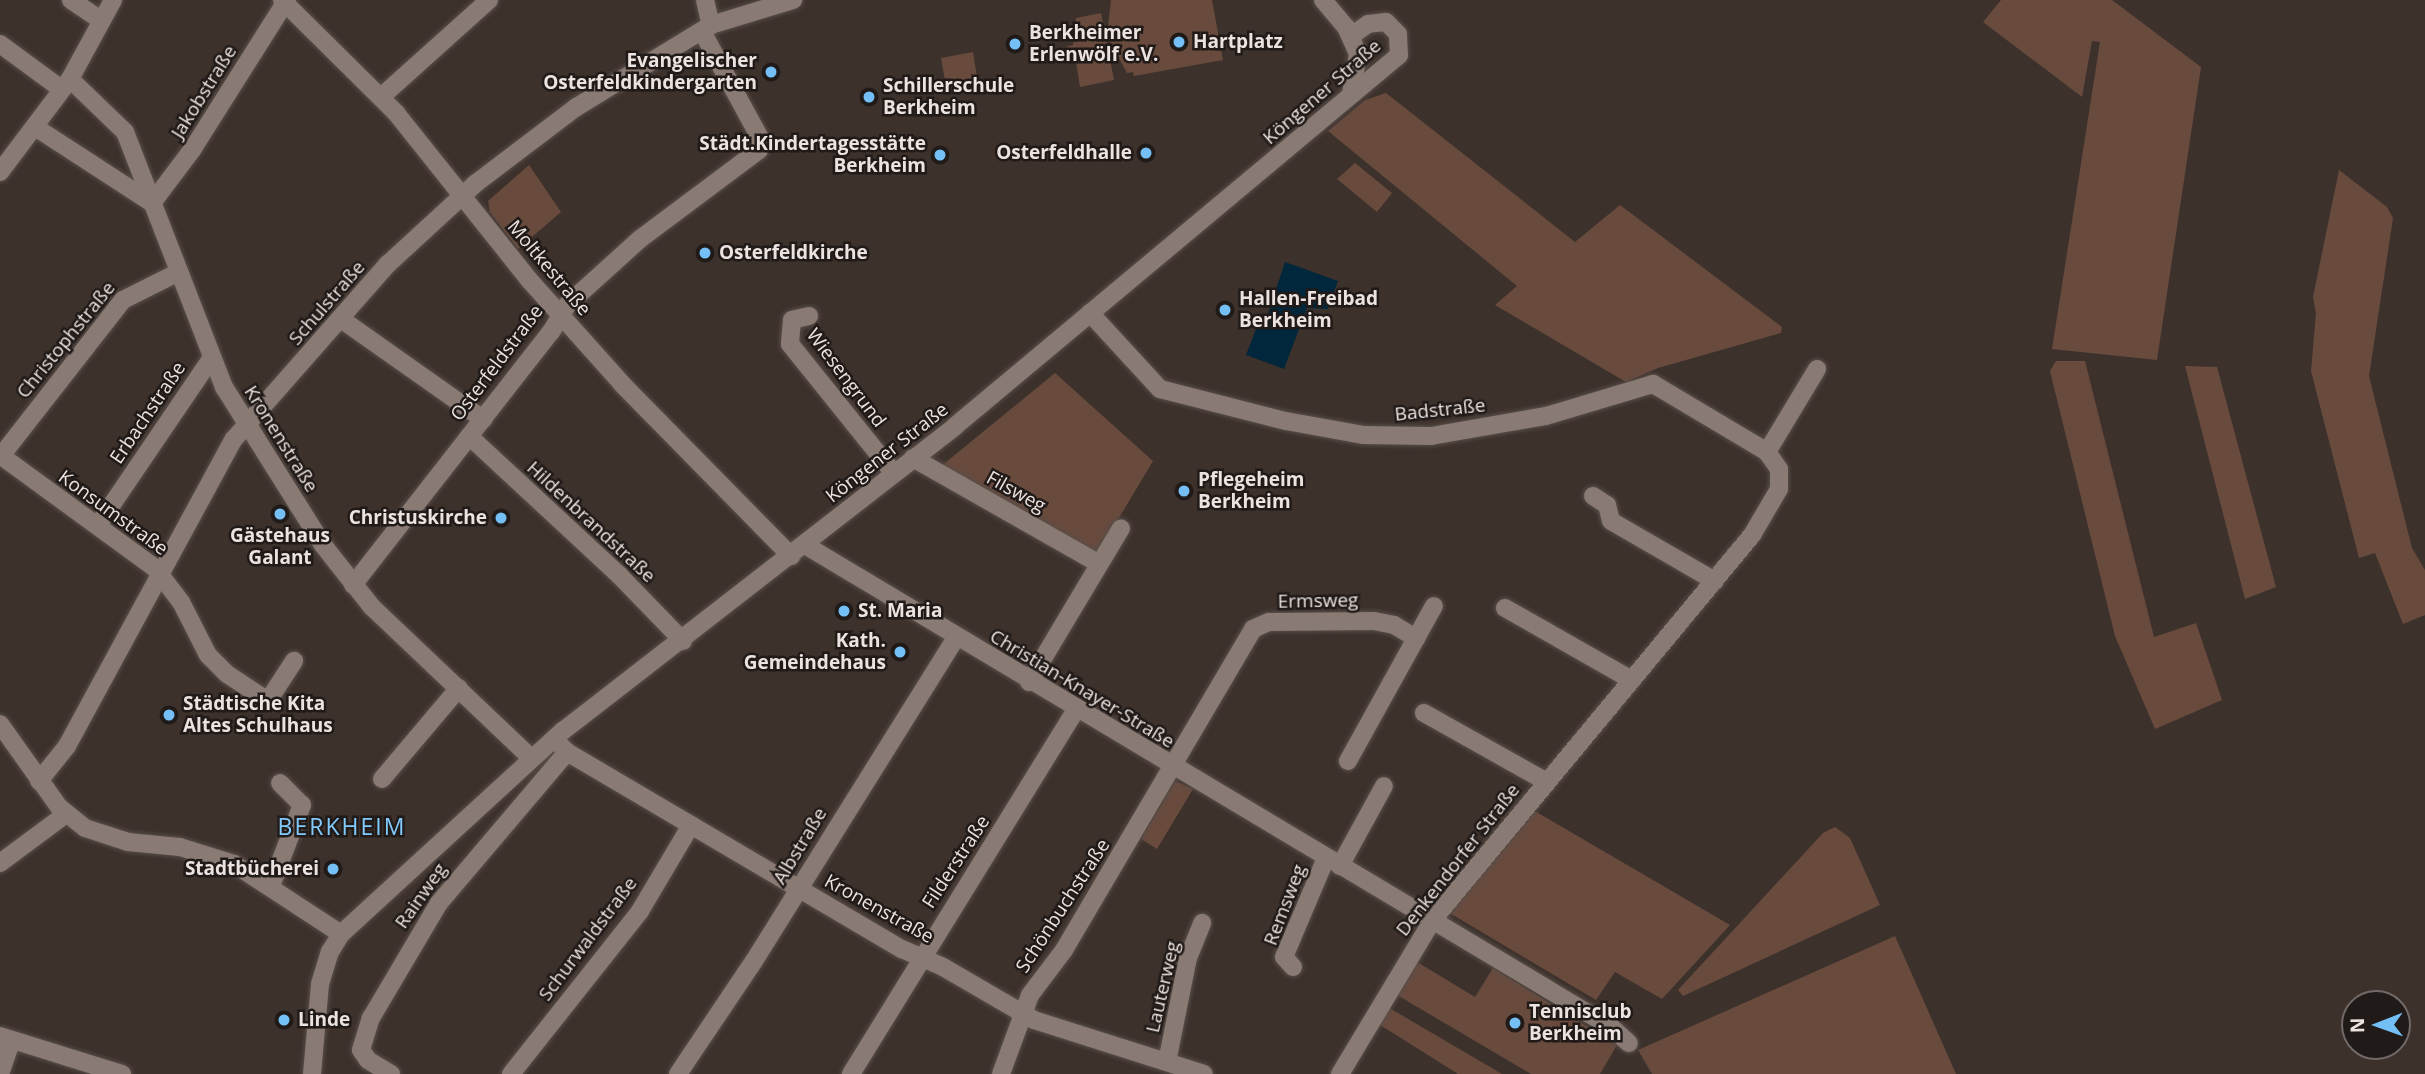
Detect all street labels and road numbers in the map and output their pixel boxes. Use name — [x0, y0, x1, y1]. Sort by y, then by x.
street label: Köngener Straße — [1258, 35, 1386, 149]
street label: Jakobstraße — [166, 41, 242, 143]
street label: Moltkestraße — [503, 216, 595, 320]
street label: Schulstraße — [284, 256, 370, 350]
street label: Christophstraße — [12, 277, 120, 403]
street label: Osterfeldstraße — [446, 301, 548, 425]
street label: Wiesengrund — [802, 324, 890, 432]
street label: Erbachstraße — [106, 358, 190, 468]
street label: Kronenstraße — [239, 381, 323, 497]
street label: Badstraße — [1394, 394, 1486, 426]
street label: Köngener Straße — [821, 398, 953, 508]
street label: Hildenbrandstraße — [522, 457, 660, 587]
street label: Konsumstraße — [54, 466, 172, 560]
street label: Filsweg — [982, 466, 1050, 518]
street label: Ermsweg — [1277, 589, 1359, 613]
street label: Christian-Knayer-Straße — [986, 625, 1178, 753]
street label: Denkendorfer Straße — [1391, 779, 1525, 941]
street label: Albstraße — [768, 804, 832, 888]
street label: Filderstraße — [918, 811, 994, 913]
street label: Schönbuchstraße — [1011, 835, 1115, 977]
street label: Rainweg — [390, 859, 452, 933]
street label: Remsweg — [1259, 861, 1311, 949]
street label: Kronenstraße — [820, 870, 938, 948]
street label: Schurwaldstraße — [534, 873, 642, 1005]
street label: Lauterweg — [1141, 939, 1185, 1035]

